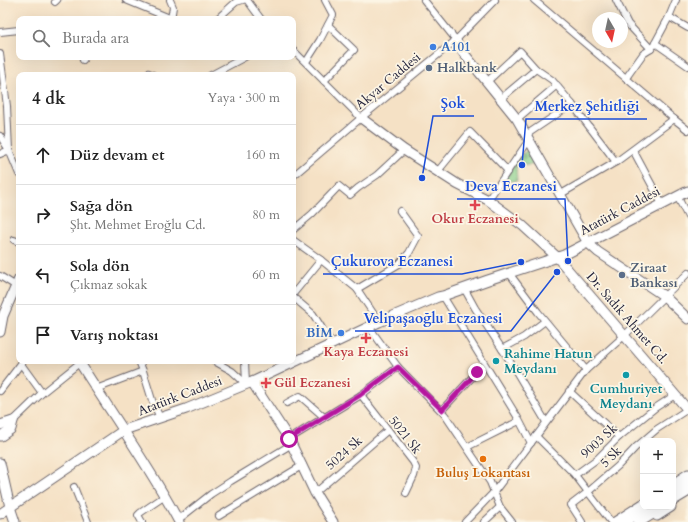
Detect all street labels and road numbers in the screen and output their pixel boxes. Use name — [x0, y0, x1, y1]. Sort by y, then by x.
street label: Akyar Caddesi — [351, 48, 425, 114]
street label: Atatürk Caddesi — [577, 182, 664, 240]
street label: Dr. Sadık Ahmet Cd. — [582, 268, 672, 368]
street label: Atatürk Caddesi — [135, 372, 225, 420]
street label: 5021 Sk — [384, 412, 426, 458]
street label: 9003 Sk — [577, 420, 621, 462]
street label: 5024 Sk — [322, 432, 366, 474]
street label: 5 Sk — [596, 442, 626, 472]

